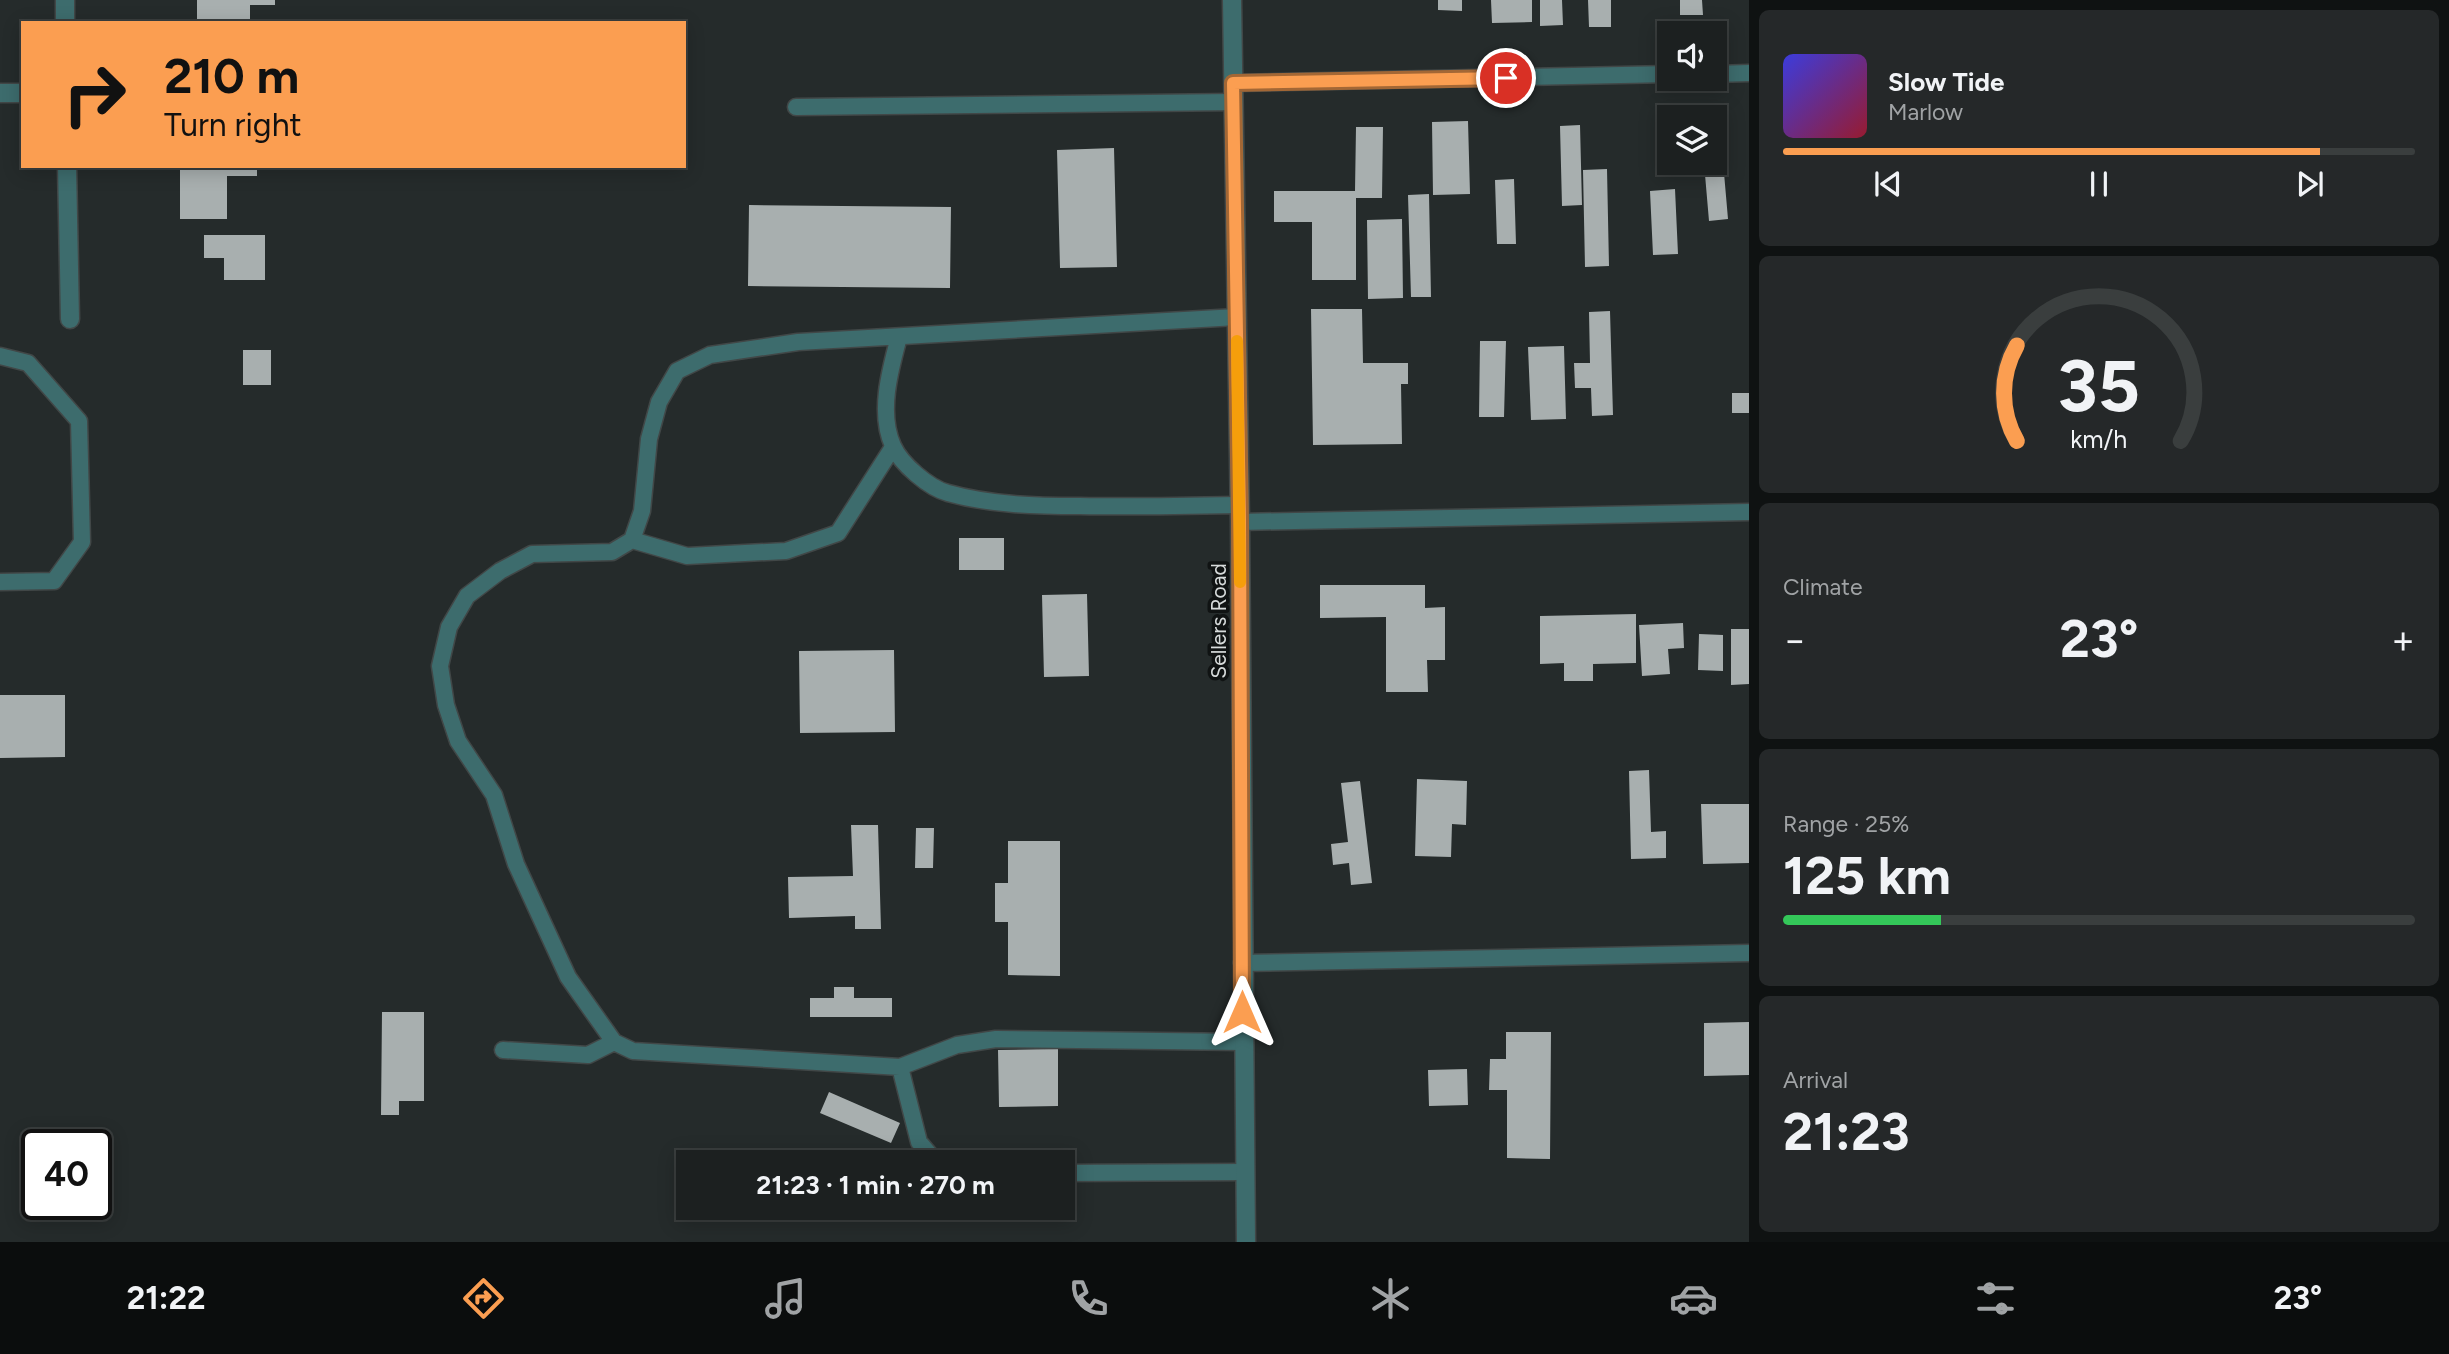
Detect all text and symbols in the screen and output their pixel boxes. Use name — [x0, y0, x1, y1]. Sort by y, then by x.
map controls — [1657, 21, 1727, 175]
button: sound — [1657, 21, 1727, 91]
text: 210 m — [164, 46, 299, 105]
pin — [1476, 48, 1536, 108]
icon: right — [49, 49, 140, 140]
icon: arrive — [1487, 59, 1525, 97]
text: Slow Tide — [1888, 66, 2004, 98]
text: Marlow — [1888, 98, 1963, 126]
button: layers — [1657, 105, 1727, 175]
text: Turn right — [164, 106, 302, 144]
icon: previous — [1869, 165, 1907, 203]
icon: pause — [2080, 165, 2118, 203]
icon: next — [2291, 165, 2329, 203]
text: 35 — [2058, 342, 2140, 429]
text: km/h — [2070, 423, 2128, 453]
street label: Sellers Road — [1206, 563, 1231, 679]
text: Climate — [1783, 573, 1862, 601]
text: 23° — [2060, 608, 2138, 670]
text: − — [1783, 617, 1807, 663]
text: + — [2391, 617, 2415, 663]
text: Range · 25% — [1783, 810, 1909, 838]
text: 125 km — [1783, 845, 1951, 907]
position arrow — [1205, 975, 1279, 1049]
text: Arrival — [1783, 1066, 1848, 1094]
text: 21:23 — [1783, 1101, 1910, 1163]
speed limit sign: 40 — [21, 1129, 112, 1220]
text: 21:23 · 1 min · 270 m — [756, 1169, 995, 1201]
icon: directions — [459, 1274, 508, 1323]
icon: music — [761, 1274, 810, 1323]
icon: phone — [1064, 1274, 1113, 1323]
icon: climate — [1366, 1274, 1415, 1323]
icon: car — [1669, 1274, 1718, 1323]
icon: filters — [1971, 1274, 2020, 1323]
text: 21:22 — [127, 1279, 205, 1317]
text: 23° — [2274, 1279, 2322, 1317]

